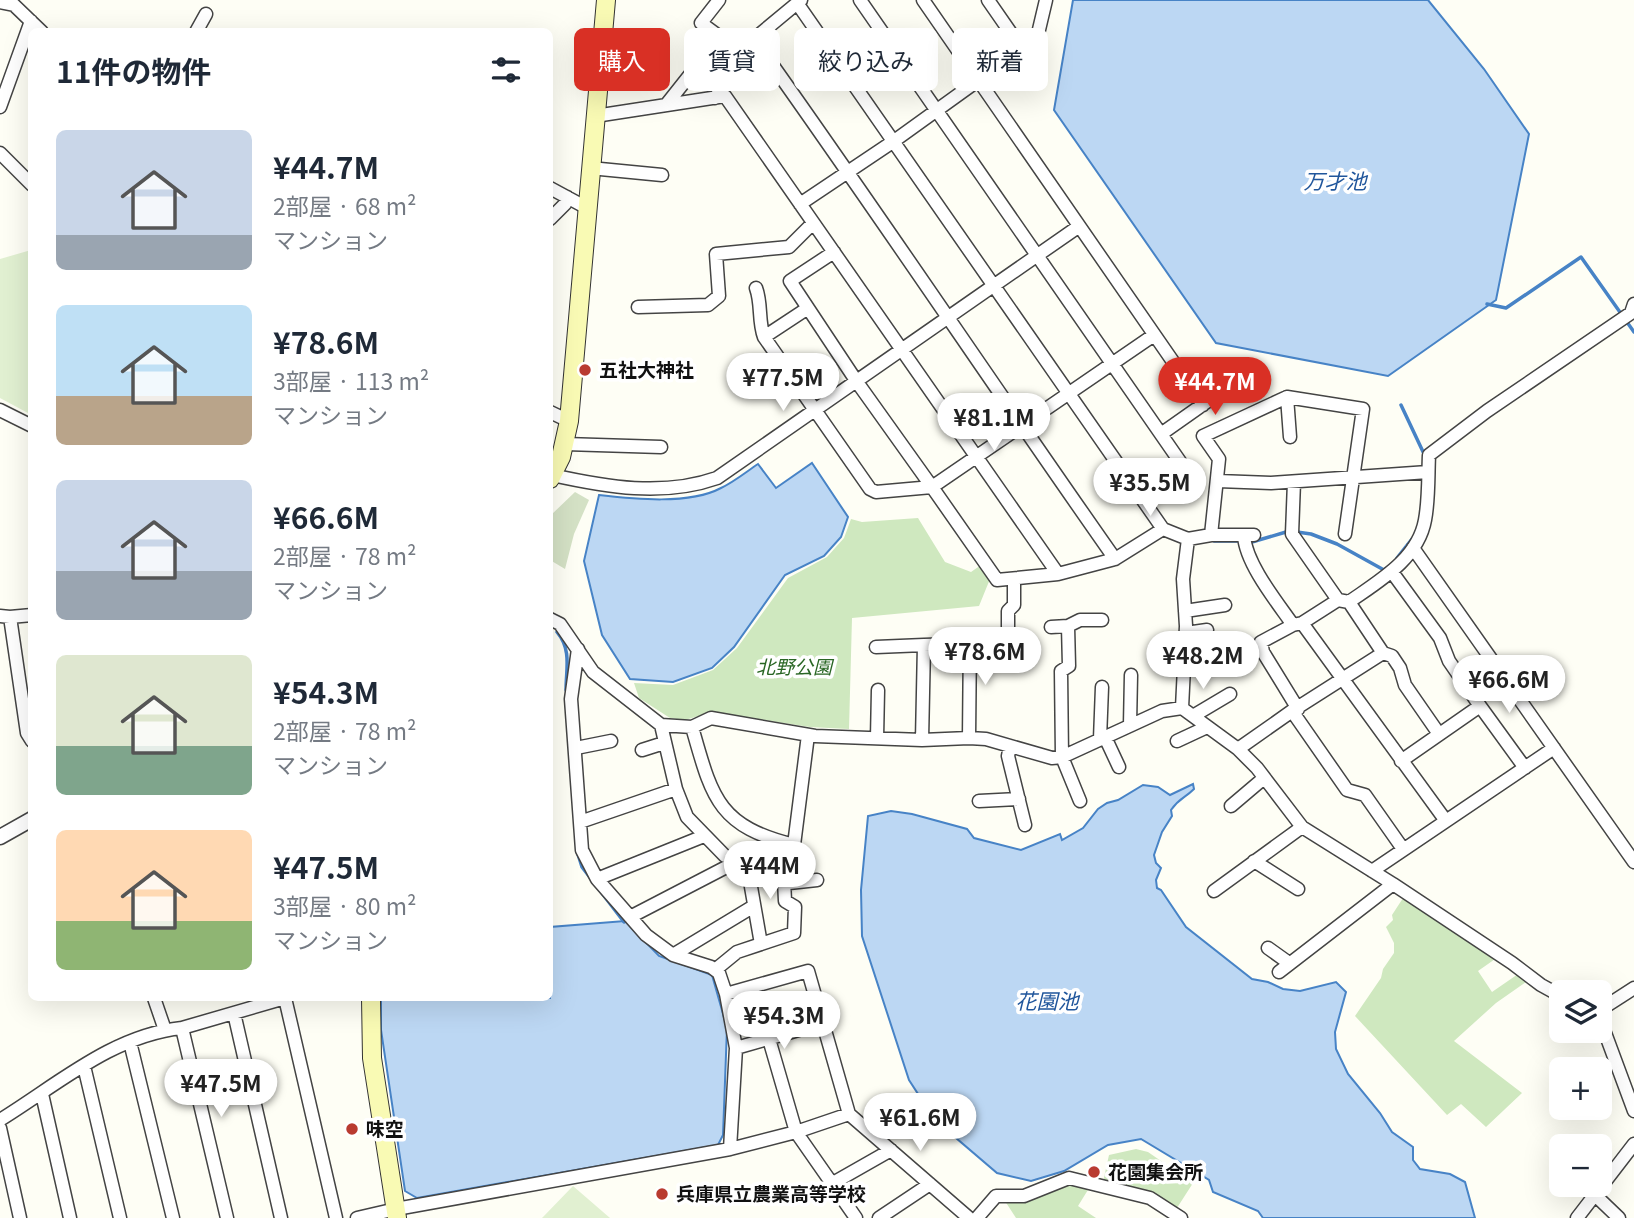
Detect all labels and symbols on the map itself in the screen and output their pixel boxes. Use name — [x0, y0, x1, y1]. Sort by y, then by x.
water label: 万才池 — [1304, 165, 1368, 195]
pin: ¥77.5M — [726, 354, 840, 413]
place label: 五社大神社 — [599, 355, 694, 382]
pin: ¥44.7M — [1158, 358, 1272, 417]
marker: 五社大神社 — [577, 362, 593, 378]
pin: ¥81.1M — [937, 393, 1051, 453]
pin: ¥35.5M — [1093, 458, 1207, 518]
pin: ¥78.6M — [928, 628, 1042, 687]
pin: ¥48.2M — [1146, 632, 1260, 691]
park label: 北野公園 — [756, 652, 835, 679]
pin: ¥66.6M — [1452, 656, 1566, 715]
pin: ¥44M — [729, 842, 811, 901]
water label: 花園池 — [1016, 985, 1080, 1015]
pin: ¥54.3M — [727, 992, 841, 1051]
pin: ¥47.5M — [164, 1060, 278, 1119]
pin: ¥61.6M — [863, 1094, 977, 1153]
place label: 味空 — [366, 1114, 404, 1141]
marker: 味空 — [344, 1121, 360, 1137]
place label: 花園集会所 — [1108, 1157, 1203, 1184]
marker: 花園集会所 — [1086, 1164, 1102, 1180]
place label: 兵庫県立農業高等学校 — [676, 1179, 866, 1206]
marker: 兵庫県立農業高等学校 — [654, 1186, 670, 1202]

